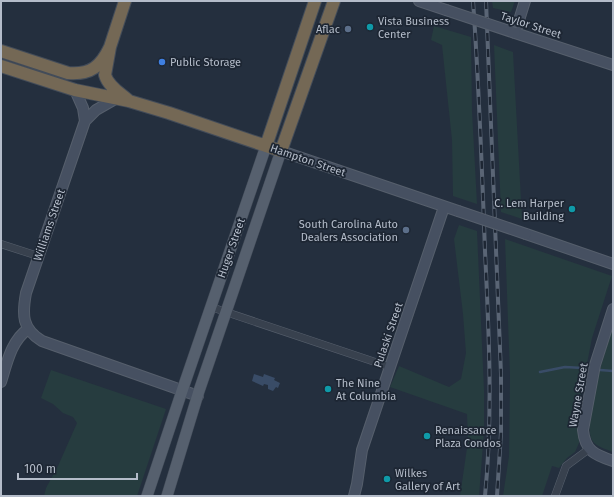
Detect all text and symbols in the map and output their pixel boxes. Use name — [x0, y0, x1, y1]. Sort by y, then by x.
street label: Taylor Street — [499, 10, 563, 41]
place label: Vista Business Center — [378, 15, 449, 41]
marker: Vista Business Center — [365, 22, 375, 32]
place label: Aflac — [316, 23, 340, 36]
marker: Aflac — [343, 24, 353, 34]
place label: Public Storage — [170, 56, 241, 69]
marker: Public Storage — [157, 57, 167, 67]
street label: Hampton Street — [268, 141, 347, 179]
street label: Williams Street — [31, 188, 68, 263]
place label: C. Lem Harper Building — [494, 197, 565, 223]
marker: C. Lem Harper Building — [567, 204, 577, 214]
street label: Huger Street — [215, 217, 248, 280]
place label: South Carolina Auto Dealers Association — [299, 218, 398, 244]
marker: South Carolina Auto Dealers Association — [401, 225, 411, 235]
street label: Pulaski Street — [371, 301, 406, 370]
street label: Wayne Street — [566, 362, 591, 428]
place label: The Nine At Columbia — [336, 377, 396, 403]
marker: The Nine At Columbia — [323, 384, 333, 394]
place label: Renaissance Plaza Condos — [435, 424, 501, 450]
marker: Renaissance Plaza Condos — [422, 431, 432, 441]
scale bar — [18, 455, 137, 481]
text: 100 m — [24, 462, 56, 476]
place label: Wilkes Gallery of Art — [395, 467, 460, 493]
marker: Wilkes Gallery of Art — [382, 474, 392, 484]

